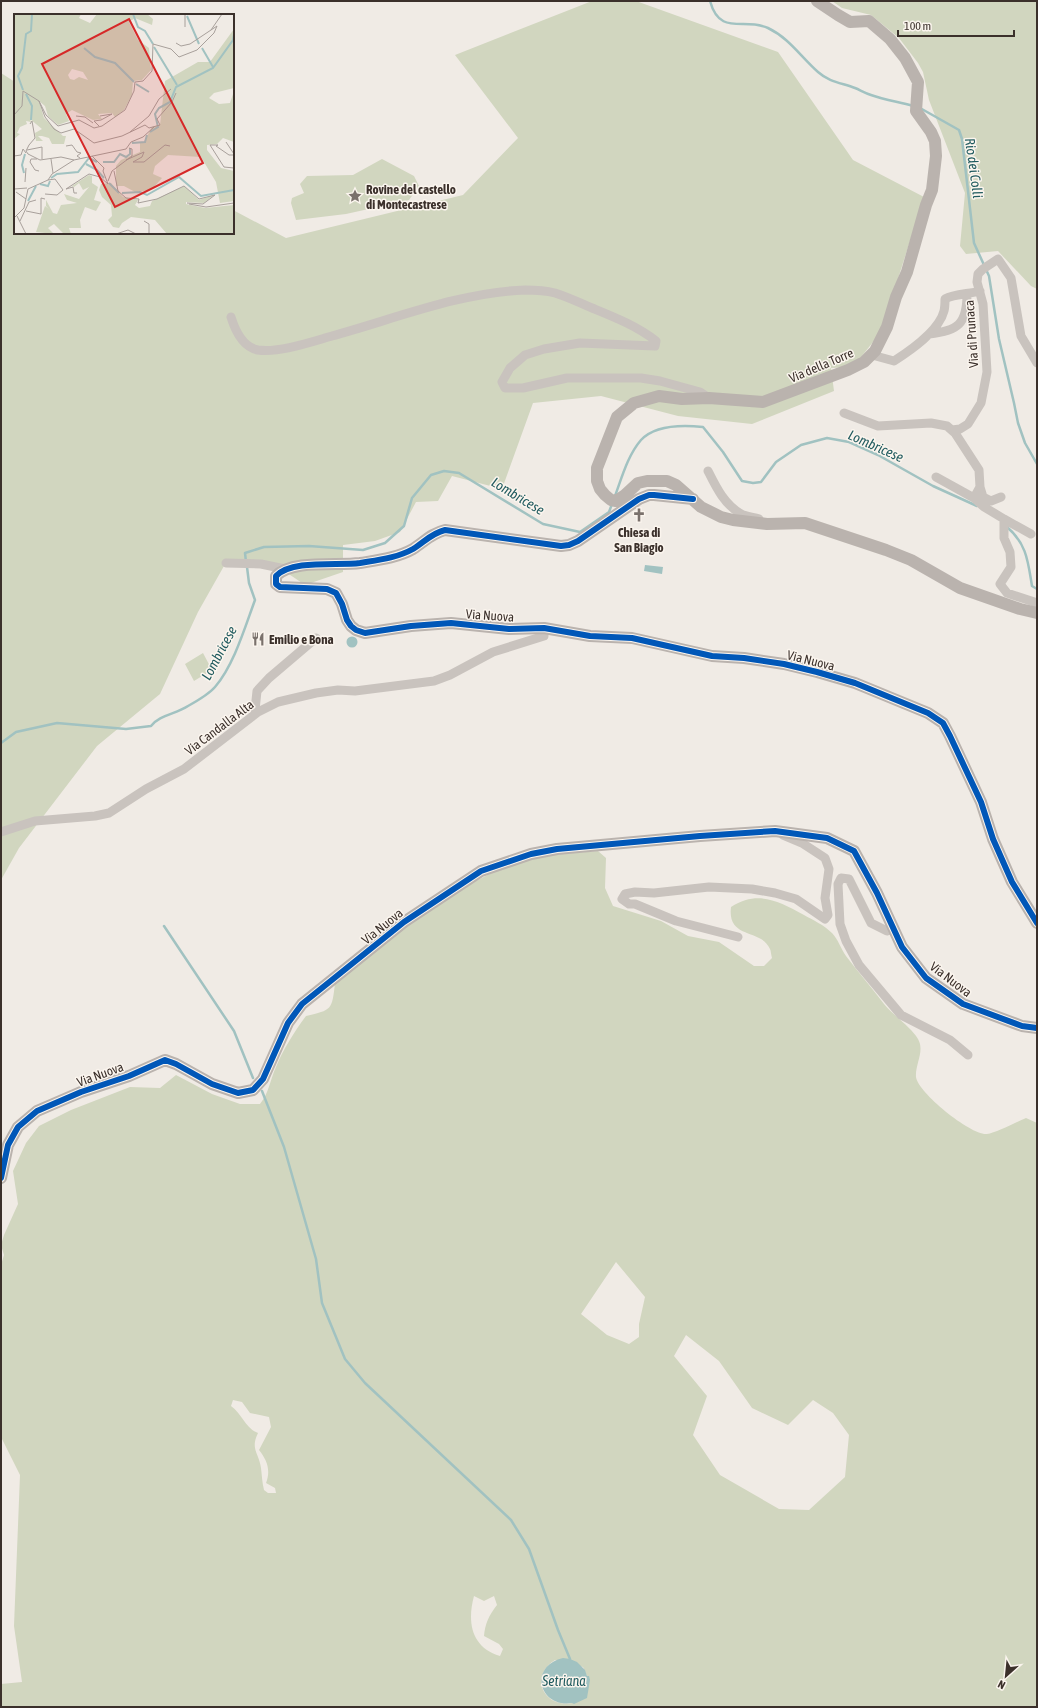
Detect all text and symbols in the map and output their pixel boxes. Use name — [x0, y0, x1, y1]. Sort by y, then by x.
scale bar — [898, 12, 1014, 38]
inset map — [14, 14, 234, 234]
text: 100 m — [904, 19, 931, 33]
water label: Rio dei Colli — [962, 137, 986, 199]
place label: Rovine del castello di Montecastrese — [366, 182, 456, 212]
place icon: Rovine del castello di Montecastrese — [347, 188, 363, 204]
street label: Via di Prunaca — [962, 300, 981, 368]
street label: Via della Torre — [787, 345, 856, 386]
water label: Lombricese — [846, 427, 906, 465]
water label: Lombricese — [489, 474, 547, 518]
church icon: Chiesa di San Biagio — [631, 507, 647, 523]
place label: Chiesa di San Biagio — [614, 525, 664, 555]
street label: Via Nuova — [465, 606, 515, 625]
water label: Lombricese — [198, 623, 240, 683]
restaurant icon: Emilio e Bona — [250, 631, 266, 647]
place label: Emilio e Bona — [269, 632, 334, 647]
street label: Via Nuova — [786, 647, 836, 674]
street label: Via Candalla Alta — [182, 697, 257, 758]
street label: Via Nuova — [359, 905, 406, 947]
street label: Via Nuova — [927, 959, 975, 1000]
street label: Via Nuova — [75, 1059, 125, 1090]
north arrow — [986, 1656, 1026, 1696]
water label: Setriana — [541, 1673, 586, 1689]
text: N — [996, 1678, 1007, 1692]

